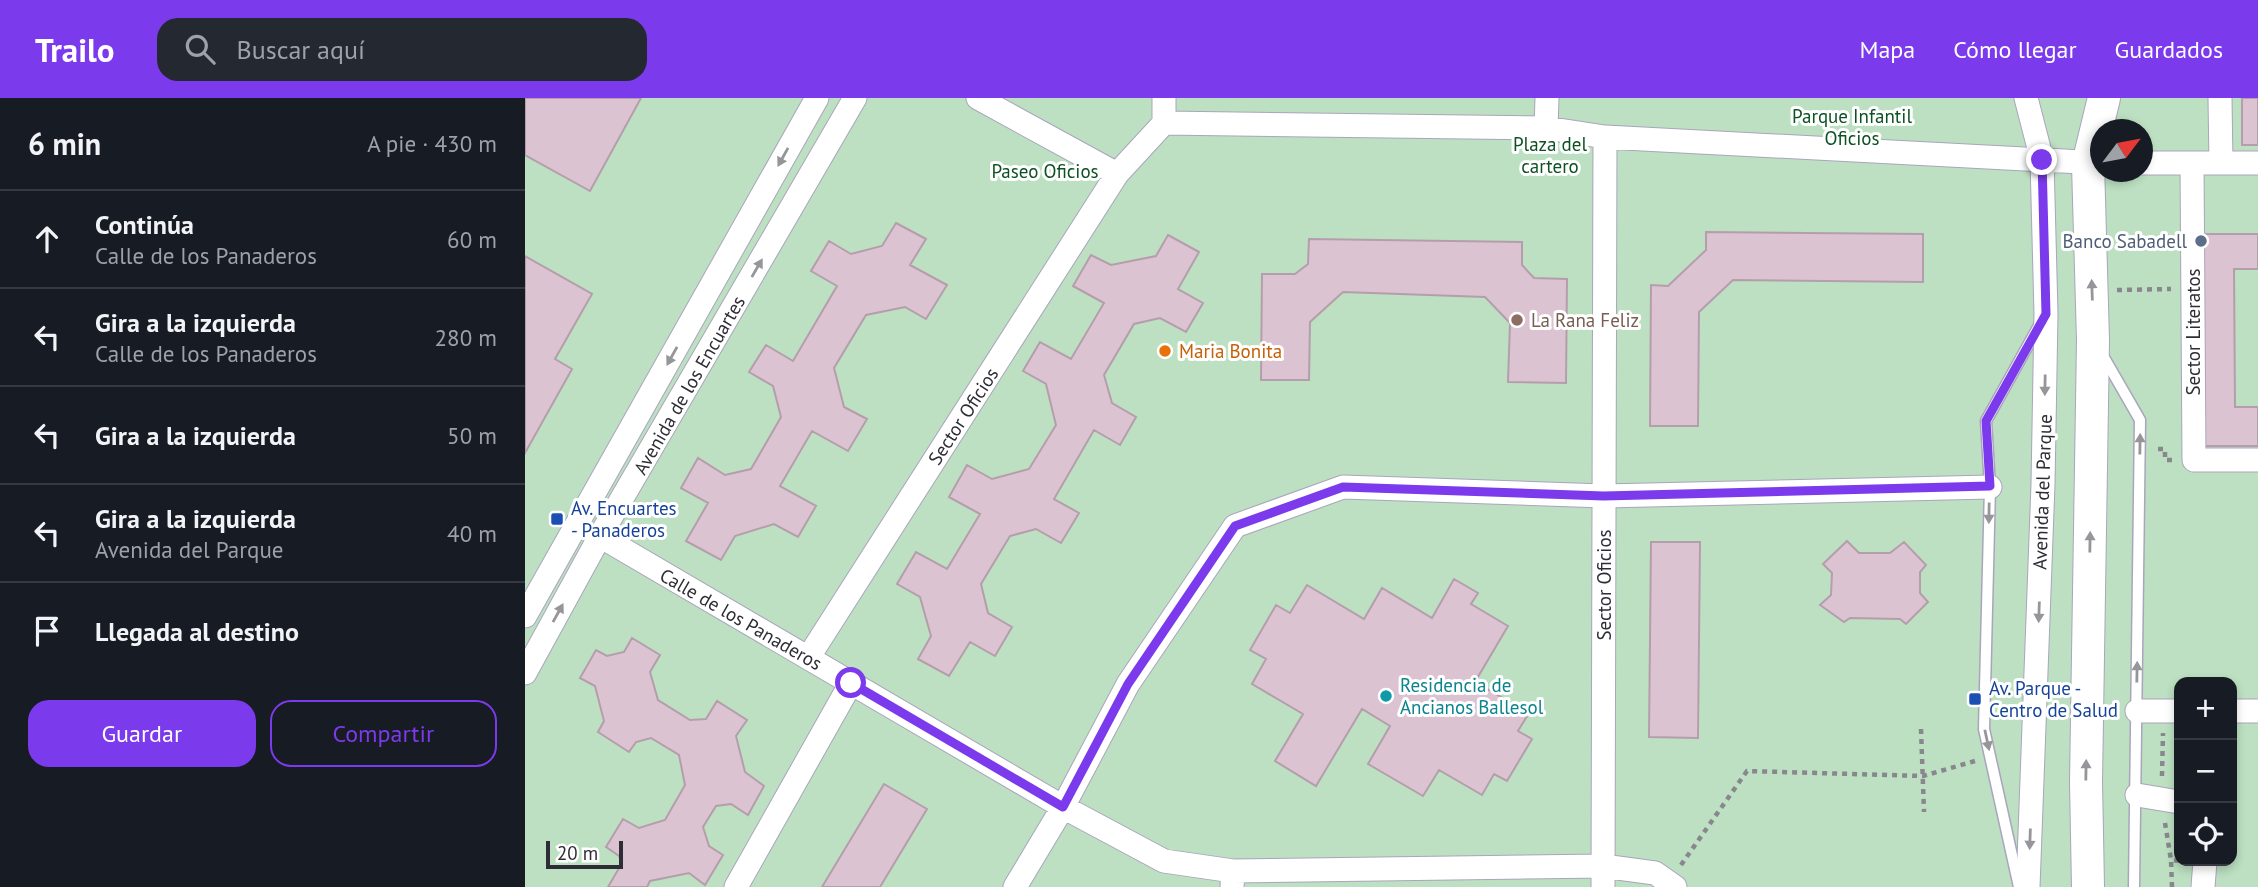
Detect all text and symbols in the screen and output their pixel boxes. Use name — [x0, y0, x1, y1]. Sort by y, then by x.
search box — [157, 18, 647, 81]
text: Trailo — [35, 28, 115, 71]
icon: search — [181, 30, 219, 68]
text: Buscar aquí — [237, 33, 365, 66]
text: Mapa — [1859, 34, 1915, 65]
text: Cómo llegar — [1953, 34, 2077, 65]
text: Guardados — [2115, 34, 2223, 65]
park label: Parque Infantil Oficios — [1792, 104, 1912, 150]
north arrow — [2090, 119, 2153, 182]
text: 6 min — [28, 124, 101, 163]
text: A pie · 430 m — [367, 129, 497, 158]
park label: Plaza del cartero — [1513, 132, 1587, 178]
route end — [2026, 144, 2057, 175]
one-way arrow — [777, 148, 789, 167]
park label: Paseo Oficios — [991, 159, 1099, 183]
text: Continúa — [95, 208, 194, 241]
icon: ahead — [28, 220, 66, 258]
text: 60 m — [447, 225, 497, 254]
place label: Banco Sabadell — [2063, 229, 2187, 253]
marker: Banco Sabadell — [2193, 233, 2209, 249]
text: Calle de los Panaderos — [95, 241, 317, 270]
one-way arrow — [751, 258, 764, 277]
street label: Sector Literatos — [2181, 268, 2205, 396]
one-way arrow — [2086, 279, 2097, 301]
street label: Avenida de los Encuartes — [628, 291, 750, 479]
text: Gira a la izquierda — [95, 306, 296, 339]
place label: La Rana Feliz — [1531, 308, 1639, 332]
marker: La Rana Feliz — [1509, 312, 1525, 328]
icon: left — [28, 318, 66, 356]
text: 280 m — [435, 323, 497, 352]
text: Calle de los Panaderos — [95, 339, 317, 368]
place label: Maria Bonita — [1179, 339, 1282, 363]
marker: Maria Bonita — [1157, 343, 1173, 359]
one-way arrow — [666, 346, 678, 365]
street label: Sector Oficios — [923, 363, 1003, 469]
one-way arrow — [2039, 374, 2051, 396]
street label: Avenida del Parque — [2027, 414, 2057, 570]
icon: left — [28, 416, 66, 454]
text: Gira a la izquierda — [95, 419, 296, 452]
text: 50 m — [447, 421, 497, 450]
one-way arrow — [2134, 433, 2146, 455]
place label: Av. Encuartes - Panaderos — [571, 496, 677, 542]
text: Gira a la izquierda — [95, 502, 296, 535]
one-way arrow — [1983, 502, 1995, 524]
marker: Av. Encuartes - Panaderos — [549, 511, 565, 527]
icon: left — [28, 514, 66, 552]
text: 40 m — [447, 519, 497, 548]
street label: Sector Oficios — [1592, 529, 1616, 641]
one-way arrow — [2084, 531, 2096, 553]
text: Avenida del Parque — [95, 535, 283, 564]
street label: Calle de los Panaderos — [656, 563, 826, 675]
one-way arrow — [2033, 601, 2044, 623]
one-way arrow — [552, 603, 564, 623]
icon: arrive — [28, 612, 66, 650]
text: Llegada al destino — [95, 615, 299, 648]
one-way arrow — [2131, 661, 2143, 683]
route start — [835, 667, 866, 698]
place label: Residencia de Ancianos Ballesol — [1400, 673, 1544, 719]
place label: Av. Parque - Centro de Salud — [1989, 676, 2118, 722]
map controls — [2174, 677, 2237, 866]
button: + — [2174, 677, 2237, 740]
marker: Residencia de Ancianos Ballesol — [1378, 688, 1394, 704]
marker: Av. Parque - Centro de Salud — [1967, 691, 1983, 707]
button: Guardar — [28, 700, 256, 767]
button: Compartir — [270, 700, 497, 767]
one-way arrow — [1981, 729, 1992, 751]
button: − — [2174, 740, 2237, 803]
one-way arrow — [2080, 759, 2092, 781]
button: locate — [2174, 803, 2237, 866]
one-way arrow — [2025, 829, 2036, 851]
scale bar — [546, 838, 623, 870]
text: 20 m — [557, 841, 598, 865]

